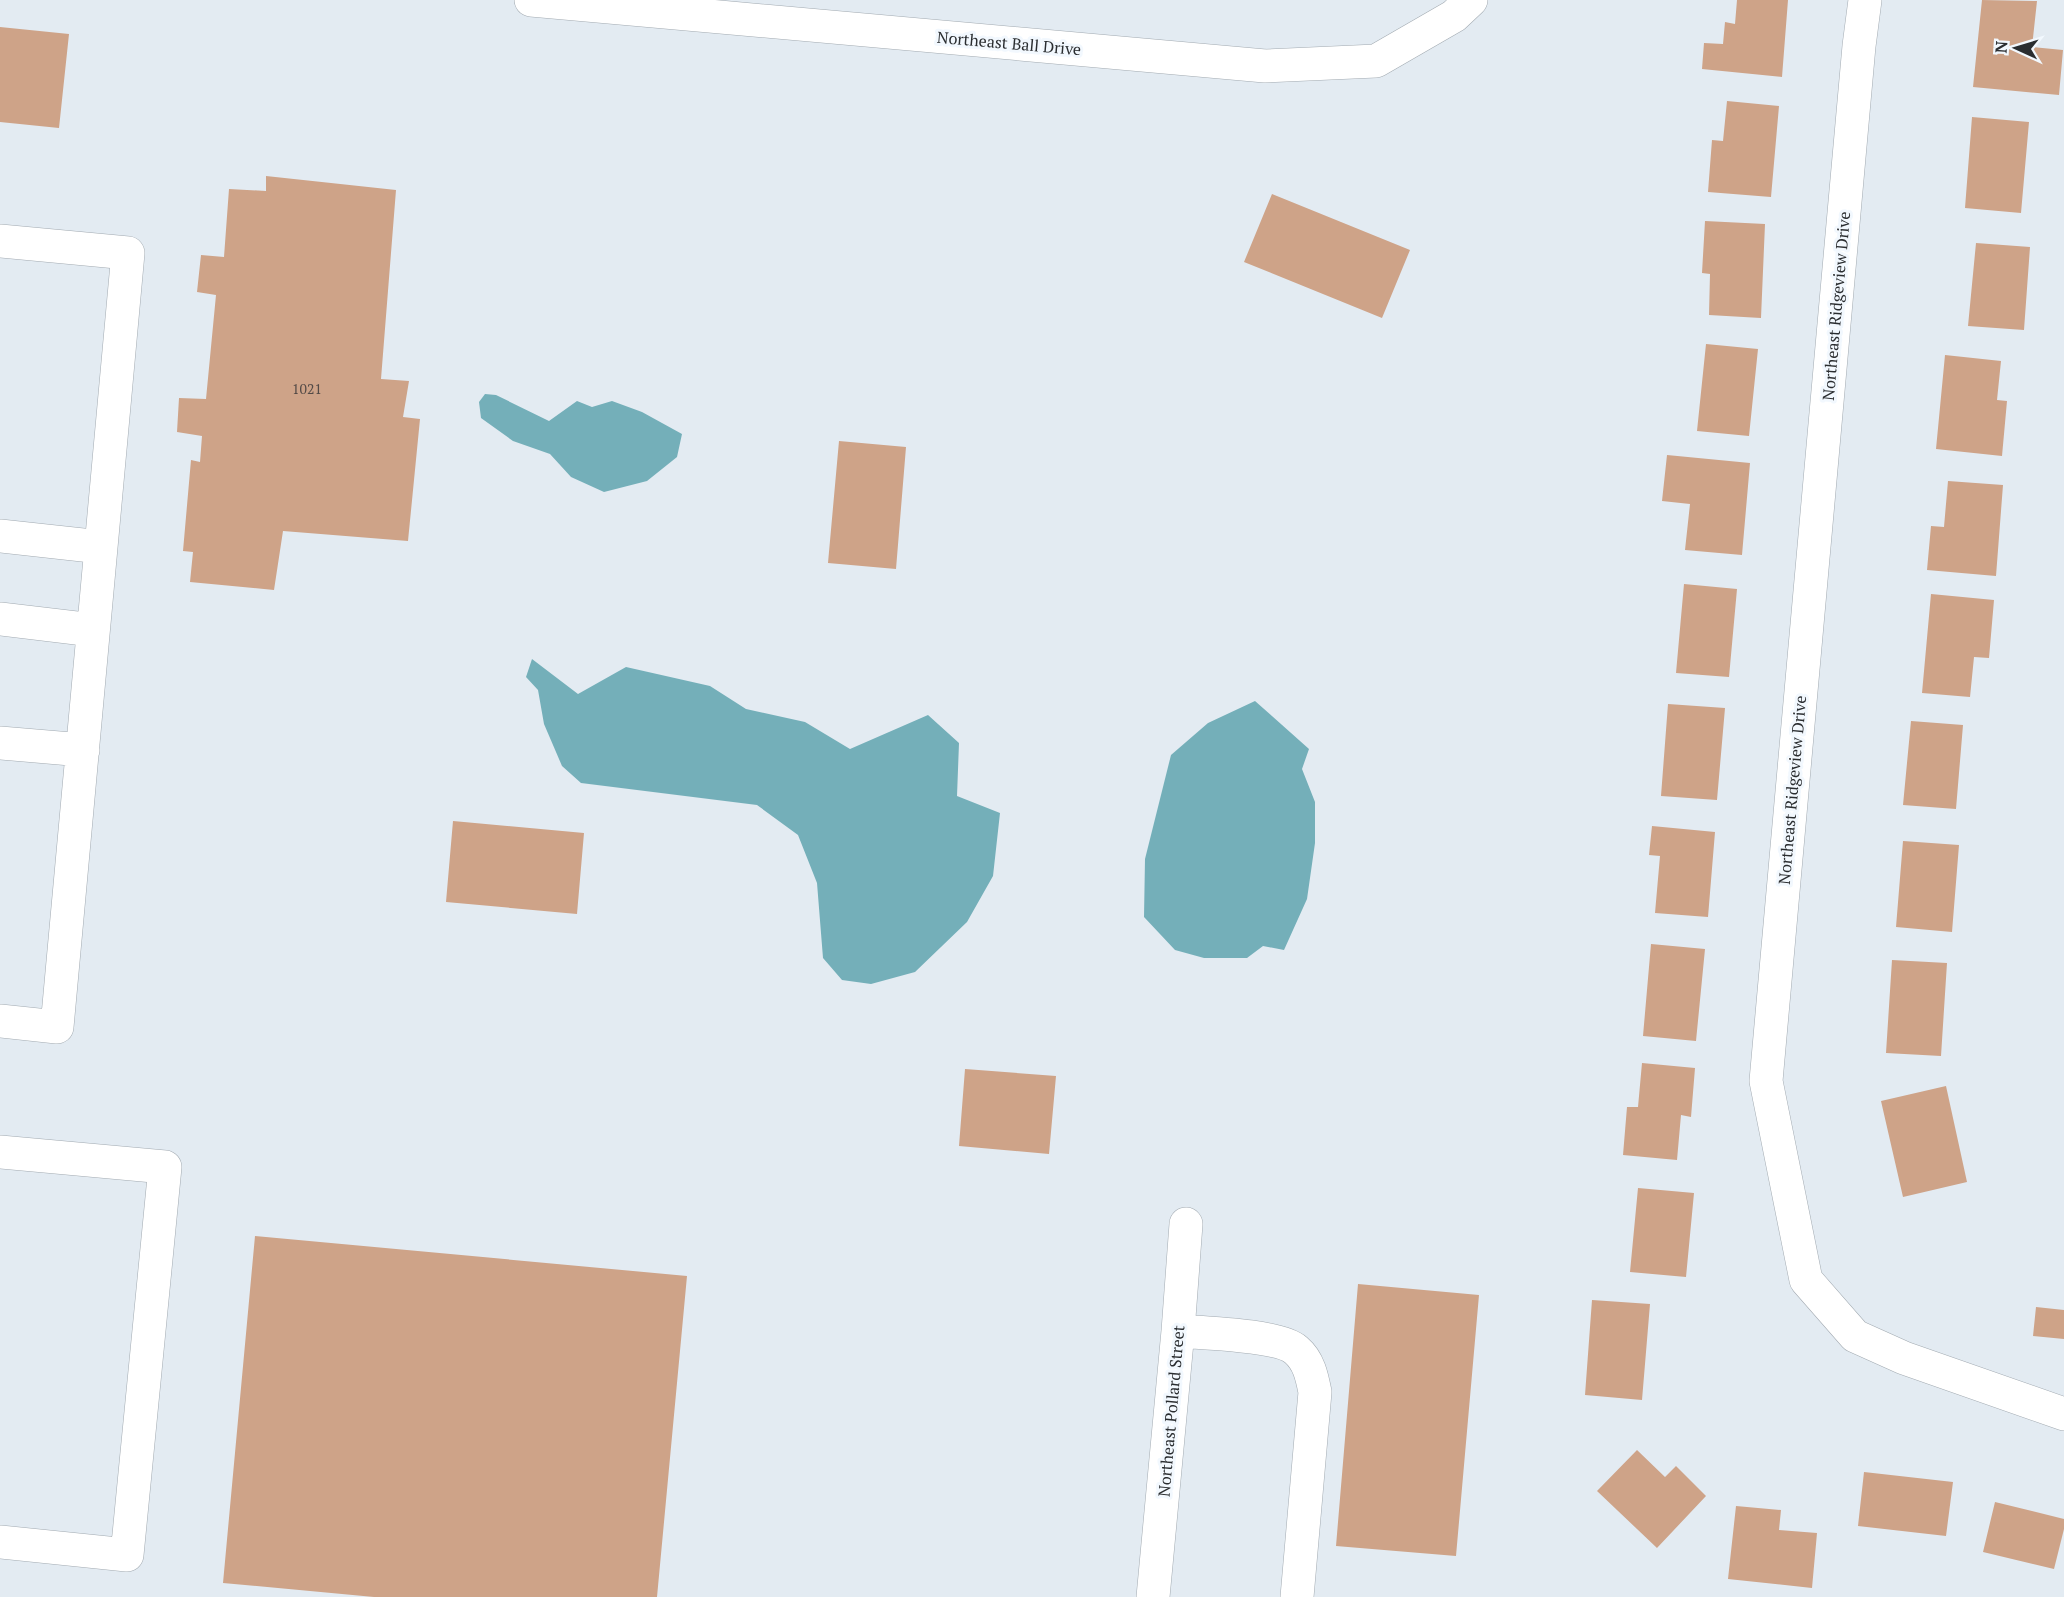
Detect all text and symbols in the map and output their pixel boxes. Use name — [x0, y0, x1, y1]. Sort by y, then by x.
north arrow — [1986, 18, 2046, 78]
street label: Northeast Ball Drive — [936, 26, 1082, 60]
text: N — [1990, 40, 2012, 54]
street label: Northeast Ridgeview Drive — [1817, 211, 1855, 401]
house number: 1021 — [292, 379, 322, 398]
street label: Northeast Ridgeview Drive — [1773, 695, 1811, 885]
street label: Northeast Pollard Street — [1153, 1324, 1189, 1498]

